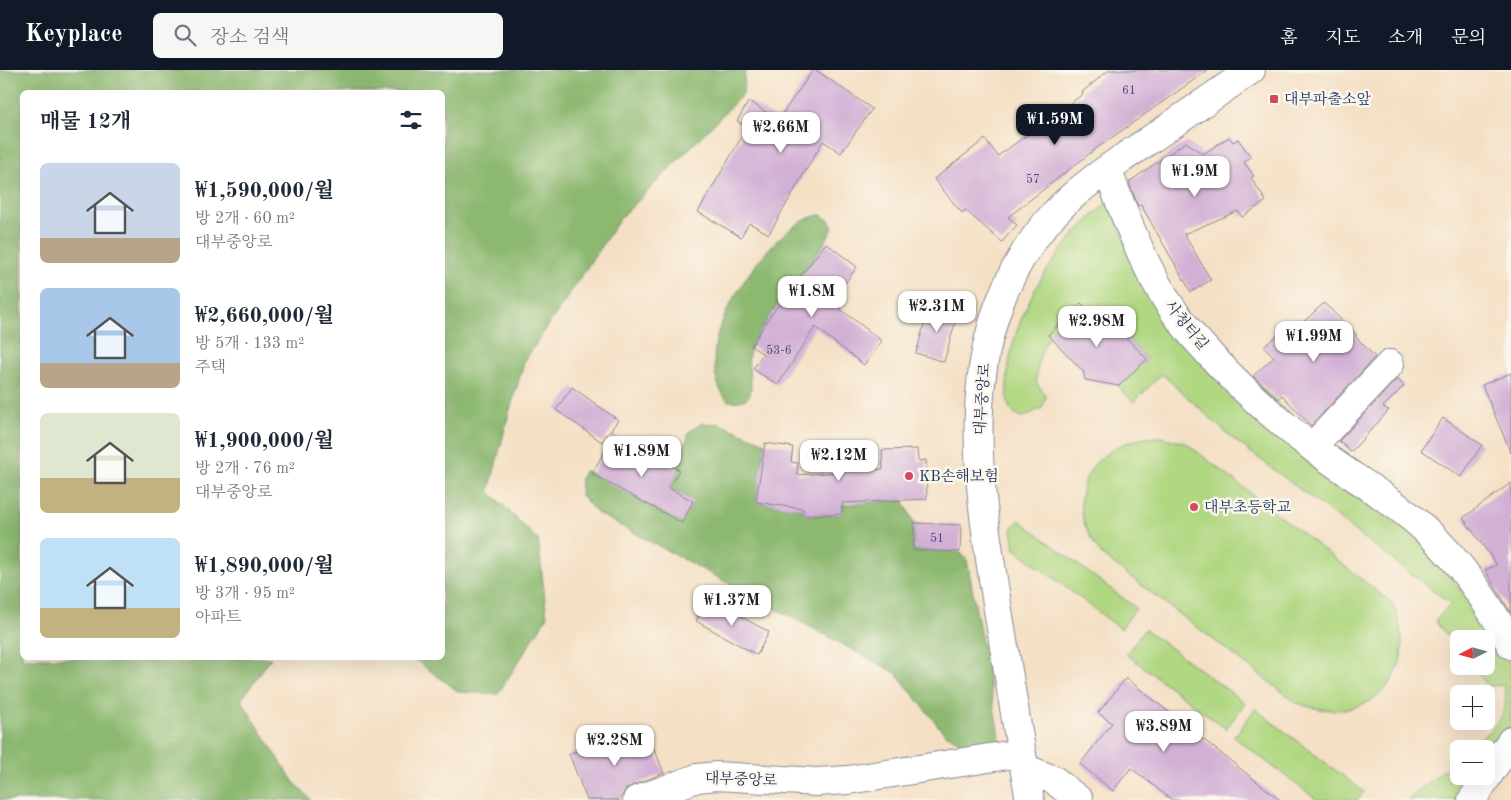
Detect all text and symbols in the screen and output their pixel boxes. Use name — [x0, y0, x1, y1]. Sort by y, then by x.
search box — [153, 13, 503, 58]
icon: search — [171, 21, 199, 49]
text: Keyplace — [25, 23, 123, 47]
text: 장소 검색 — [211, 29, 289, 48]
text: 홈 — [1280, 29, 1298, 47]
text: 지도 — [1326, 29, 1360, 47]
text: 소개 — [1388, 29, 1423, 47]
text: 문의 — [1451, 29, 1486, 47]
house number: 61 — [1122, 85, 1136, 97]
place label: 대부파출소앞 — [1284, 91, 1371, 108]
marker: 대부파출소앞 — [1268, 93, 1280, 105]
pin: ₩1.59M — [1014, 104, 1096, 146]
icon: filters — [397, 106, 425, 134]
text: 매물 12개 — [40, 112, 131, 133]
pin: ₩2.66M — [740, 112, 822, 154]
text: ₩1.59M — [1027, 112, 1083, 128]
text: ₩2.66M — [753, 120, 809, 136]
pin: ₩1.9M — [1160, 156, 1230, 198]
text: ₩1.9M — [1172, 164, 1218, 180]
house number: 57 — [1026, 173, 1040, 186]
text: ₩1,590,000/월 — [195, 181, 334, 202]
icon: home — [80, 183, 140, 243]
text: 방 2개 · 60 m² — [195, 211, 295, 227]
text: 대부중앙로 — [195, 235, 272, 251]
pin: ₩1.8M — [777, 276, 847, 318]
text: ₩1.8M — [789, 284, 835, 300]
pin: ₩2.31M — [896, 290, 978, 333]
street label: 사청터길 — [1162, 297, 1211, 353]
text: ₩2.31M — [909, 299, 965, 315]
text: ₩2,660,000/월 — [195, 306, 334, 327]
pin: ₩2.98M — [1056, 306, 1138, 348]
icon: home — [80, 308, 140, 368]
text: ₩2.98M — [1069, 314, 1125, 330]
pin: ₩1.99M — [1273, 320, 1355, 363]
text: ₩1.99M — [1286, 329, 1342, 345]
text: 방 5개 · 133 m² — [195, 336, 304, 352]
house number: 53-6 — [766, 344, 792, 357]
text: 주택 — [195, 360, 226, 376]
street label: 대부중앙로 — [971, 362, 994, 436]
text: ₩1,900,000/월 — [195, 431, 334, 452]
icon: home — [80, 433, 140, 493]
pin: ₩1.89M — [601, 436, 683, 478]
pin: ₩2.12M — [798, 440, 880, 482]
text: ₩1.89M — [614, 444, 670, 460]
text: ₩2.12M — [811, 448, 867, 464]
text: 방 2개 · 76 m² — [195, 461, 295, 477]
place label: KB손해보험 — [919, 468, 999, 485]
marker: KB손해보험 — [903, 470, 915, 482]
text: 대부중앙로 — [195, 485, 272, 501]
place label: 대부초등학교 — [1204, 499, 1291, 516]
marker: 대부초등학교 — [1188, 501, 1200, 513]
house number: 51 — [930, 532, 944, 545]
text: ₩1,890,000/월 — [195, 556, 334, 577]
icon: home — [80, 558, 140, 618]
pin: ₩1.37M — [691, 584, 773, 627]
text: 방 3개 · 95 m² — [195, 586, 295, 602]
text: ₩1.37M — [704, 593, 760, 609]
text: 아파트 — [195, 610, 241, 626]
north arrow — [1450, 630, 1495, 675]
map controls — [1450, 630, 1495, 785]
button: + — [1450, 685, 1495, 730]
pin: ₩3.89M — [1123, 710, 1205, 753]
text: ₩3.89M — [1136, 719, 1192, 735]
pin: ₩2.28M — [574, 724, 656, 767]
text: ₩2.28M — [587, 733, 643, 749]
button: − — [1450, 740, 1495, 785]
street label: 대부중앙로 — [704, 770, 778, 789]

